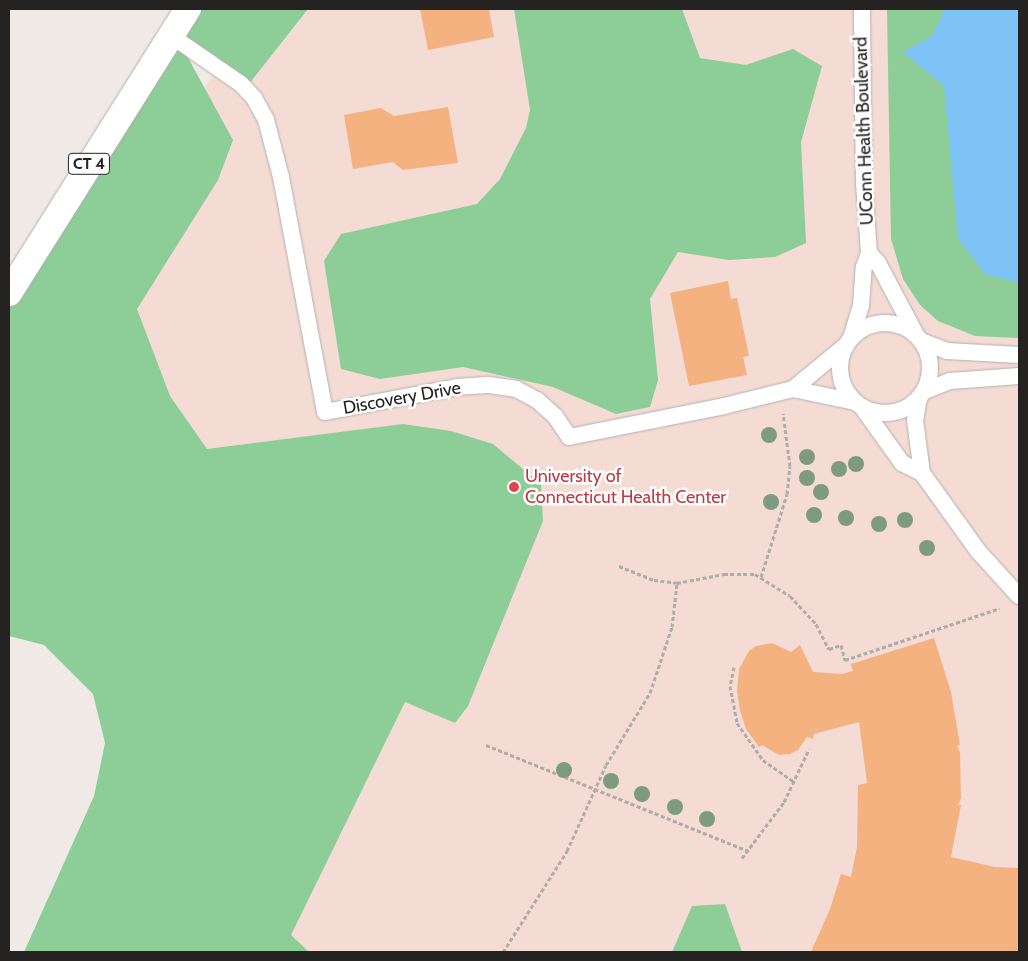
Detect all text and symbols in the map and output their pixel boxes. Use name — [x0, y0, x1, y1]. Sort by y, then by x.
street label: UConn Health Boulevard — [850, 36, 878, 226]
road number: CT 4 — [68, 150, 110, 178]
street label: Discovery Drive — [341, 377, 463, 419]
place label: University of Connecticut Health Center — [525, 466, 726, 508]
marker: University of Connecticut Health Center — [507, 480, 521, 494]

